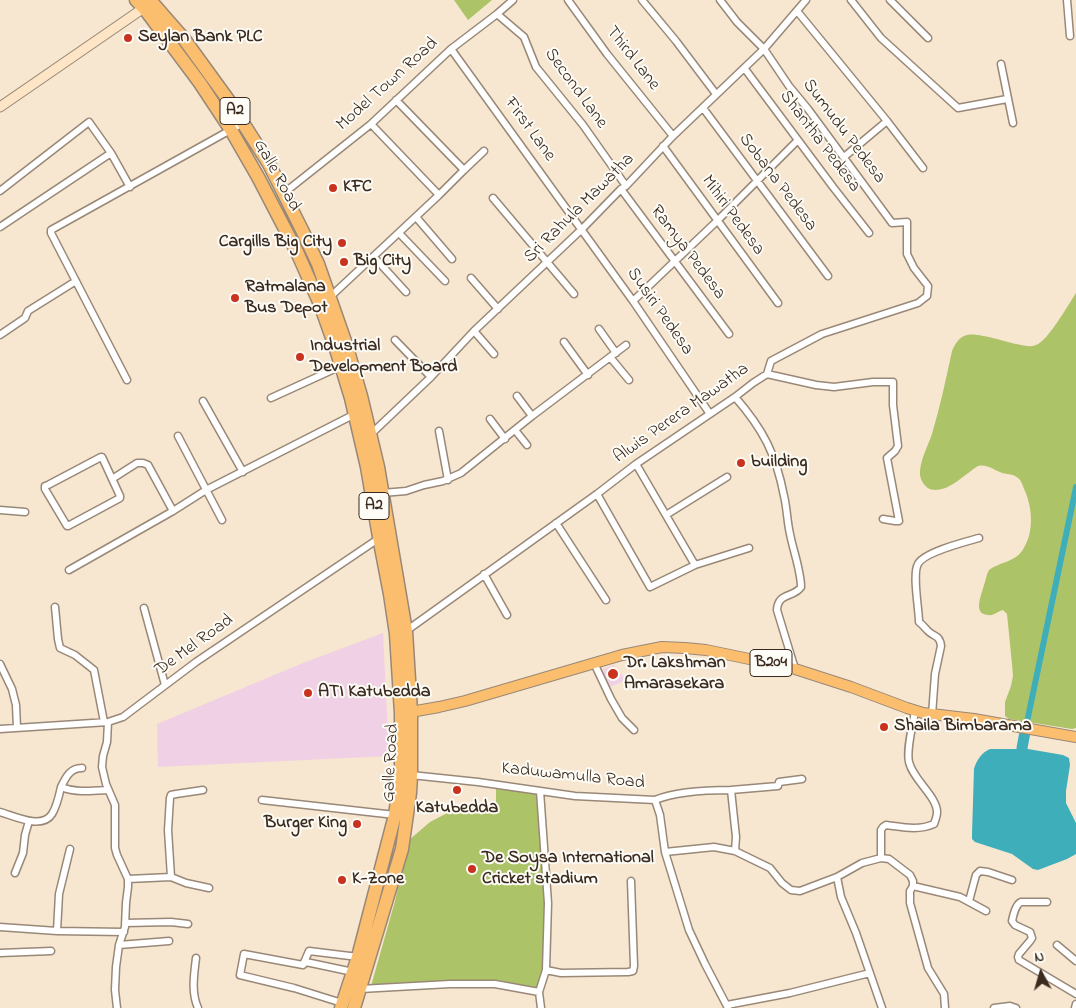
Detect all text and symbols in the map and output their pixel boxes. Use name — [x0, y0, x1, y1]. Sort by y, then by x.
street label: Third Lane — [600, 23, 664, 95]
place label: Seylan Bank PLC — [138, 27, 263, 49]
marker: Seylan Bank PLC — [122, 32, 134, 44]
street label: Model Town Road — [333, 34, 443, 136]
street label: Second Lane — [539, 45, 611, 133]
street label: Sumudu Pedesa — [797, 75, 889, 189]
street label: Shantha Pedesa — [774, 87, 864, 197]
street label: First Lane — [499, 94, 559, 166]
road number: A2 — [220, 98, 250, 124]
street label: Sobana Pedesa — [733, 130, 821, 236]
street label: Galle Road — [247, 136, 305, 216]
street label: Sri Rahula Mawatha — [520, 149, 640, 269]
street label: Mihiri Pedesa — [696, 172, 768, 260]
place label: KFC — [343, 177, 372, 199]
marker: KFC — [327, 182, 339, 194]
street label: Ramya Pedesa — [645, 202, 729, 304]
place label: Cargills Big City — [219, 232, 332, 254]
marker: Cargills Big City — [336, 237, 348, 249]
place label: Big City — [354, 251, 411, 273]
marker: Big City — [338, 256, 350, 268]
street label: Susiri Pedesa — [621, 264, 697, 360]
place label: Ratmalana Bus Depot — [245, 277, 327, 320]
marker: Ratmalana Bus Depot — [229, 292, 241, 304]
place label: Industrial Development Board — [310, 336, 457, 378]
marker: Industrial Development Board — [294, 351, 306, 363]
street label: Alwis Perera Mawatha — [610, 359, 754, 469]
place label: building — [751, 452, 807, 474]
marker: building — [735, 457, 747, 469]
road number: A2 — [359, 492, 389, 520]
street label: De Mel Road — [152, 610, 238, 682]
road number: B204 — [750, 650, 792, 676]
place label: Dr. Lakshman Amarasekara — [624, 653, 726, 696]
marker: Dr. Lakshman Amarasekara — [606, 667, 620, 681]
place label: ATI Katubedda — [318, 682, 430, 704]
marker: ATI Katubedda — [302, 687, 314, 699]
place label: Shaila Bimbarama — [894, 716, 1032, 738]
marker: Shaila Bimbarama — [878, 721, 890, 733]
street label: Galle Road — [379, 723, 405, 803]
street label: Kaduwamulla Road — [500, 759, 646, 795]
marker: Katubedda — [451, 784, 463, 796]
place label: Katubedda — [416, 798, 498, 820]
place label: Burger King — [264, 813, 347, 835]
marker: Burger King — [351, 818, 363, 830]
place label: De Soysa International Cricket stadium — [482, 848, 654, 891]
marker: De Soysa International Cricket stadium — [466, 863, 478, 875]
place label: K-Zone — [352, 869, 404, 891]
marker: K-Zone — [336, 874, 348, 886]
text: N — [1034, 947, 1045, 969]
north arrow — [1016, 948, 1066, 998]

